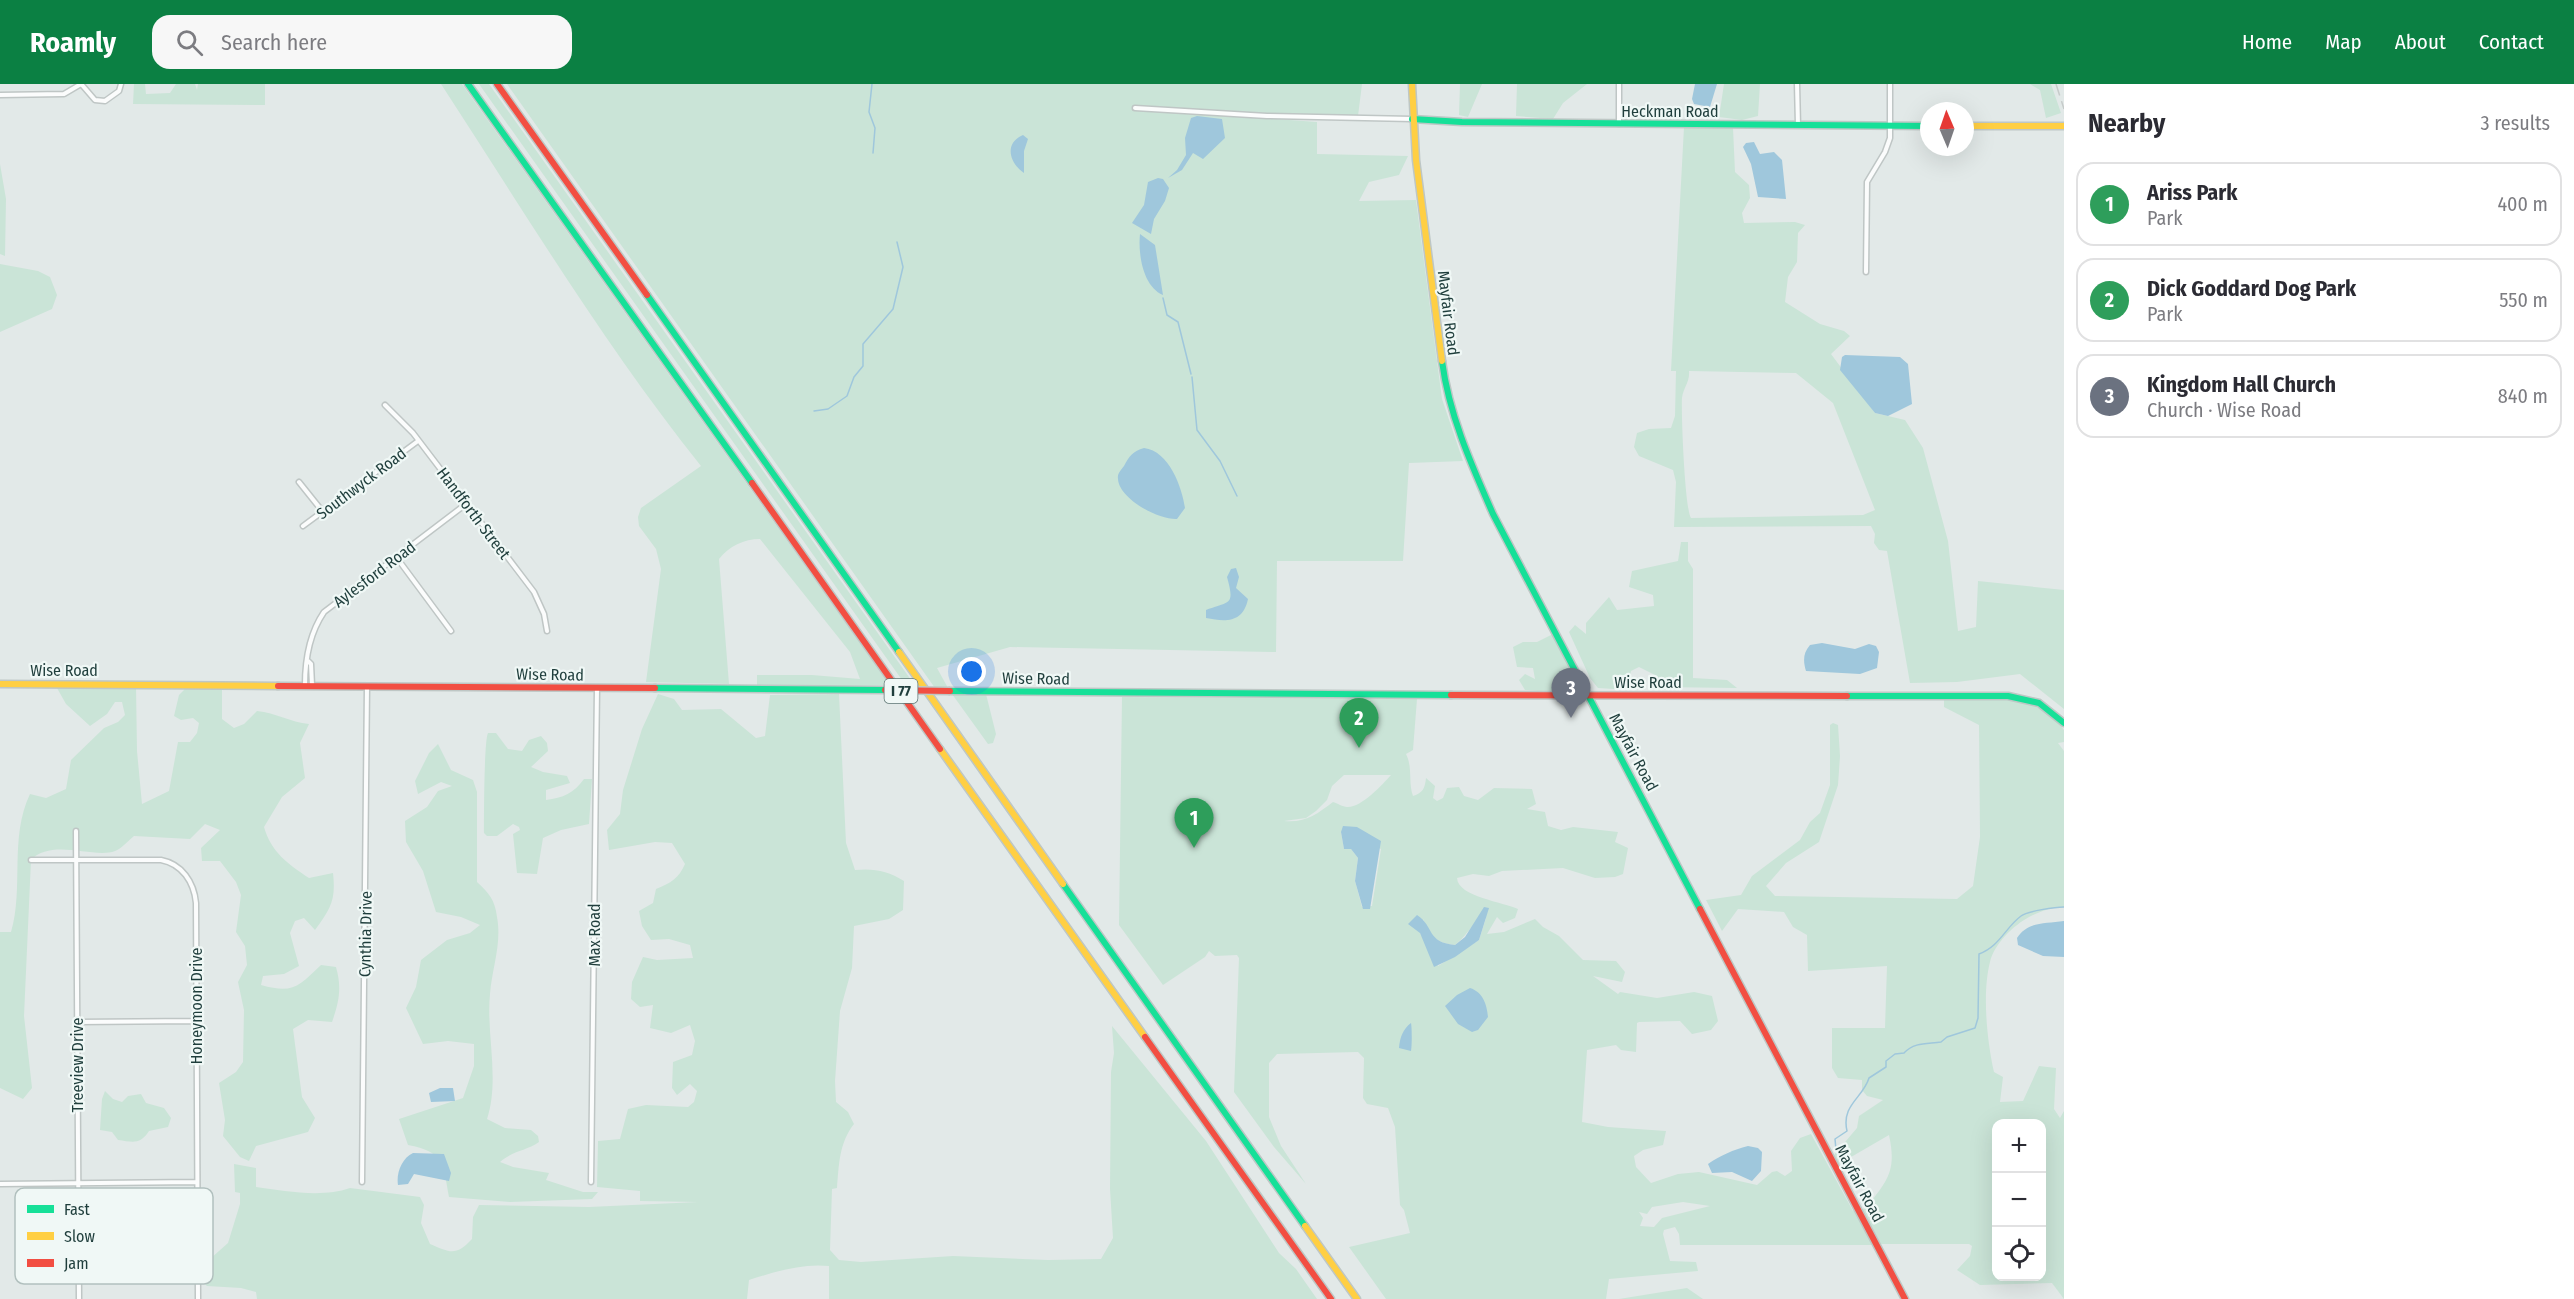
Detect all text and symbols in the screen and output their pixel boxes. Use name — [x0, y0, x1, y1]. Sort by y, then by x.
search box — [152, 15, 572, 69]
text: Roamly — [30, 26, 116, 59]
icon: search — [173, 26, 206, 59]
text: Search here — [221, 29, 327, 56]
text: Home — [2242, 29, 2292, 55]
text: Map — [2325, 29, 2362, 55]
text: About — [2395, 29, 2446, 55]
text: Contact — [2479, 29, 2544, 55]
street label: Heckman Road — [1621, 102, 1719, 121]
north arrow — [1920, 102, 1974, 156]
text: Nearby — [2088, 108, 2165, 139]
text: 3 results — [2481, 111, 2550, 135]
text: Ariss Park — [2147, 179, 2238, 206]
text: 1 — [2105, 192, 2114, 216]
text: 400 m — [2497, 192, 2548, 216]
text: Park — [2147, 206, 2183, 230]
street label: Mayfair Road — [1434, 270, 1463, 356]
text: Dick Goddard Dog Park — [2147, 275, 2356, 302]
text: 2 — [2105, 288, 2114, 312]
text: 550 m — [2499, 288, 2548, 312]
text: Park — [2147, 302, 2183, 326]
text: Kingdom Hall Church — [2147, 371, 2336, 398]
text: 3 — [2105, 384, 2114, 408]
text: 840 m — [2498, 384, 2548, 408]
text: Church · Wise Road — [2147, 398, 2302, 422]
street label: Southwyck Road — [313, 444, 410, 523]
street label: Handforth Street — [433, 464, 515, 564]
street label: Aylesford Road — [329, 537, 419, 612]
your location — [957, 657, 986, 686]
street label: Wise Road — [30, 661, 98, 680]
street label: Wise Road — [516, 664, 584, 685]
street label: Wise Road — [1002, 668, 1070, 689]
pin: 3 — [1552, 668, 1590, 718]
street label: Wise Road — [1614, 673, 1682, 692]
road number: I 77 — [884, 679, 918, 703]
pin: 2 — [1340, 698, 1378, 748]
street label: Mayfair Road — [1605, 710, 1662, 794]
pin: 1 — [1174, 798, 1214, 848]
street label: Cynthia Drive — [355, 891, 376, 977]
street label: Max Road — [585, 903, 604, 967]
street label: Honeymoon Drive — [187, 948, 206, 1064]
street label: Treeview Drive — [68, 1017, 87, 1112]
map controls — [1992, 1119, 2046, 1281]
button: + — [1992, 1119, 2046, 1173]
street label: Mayfair Road — [1831, 1141, 1888, 1225]
button: − — [1992, 1173, 2046, 1227]
legend — [15, 1188, 213, 1284]
text: Fast — [64, 1200, 91, 1219]
text: Slow — [64, 1227, 95, 1246]
button: locate — [1992, 1227, 2046, 1281]
text: Jam — [64, 1254, 89, 1273]

